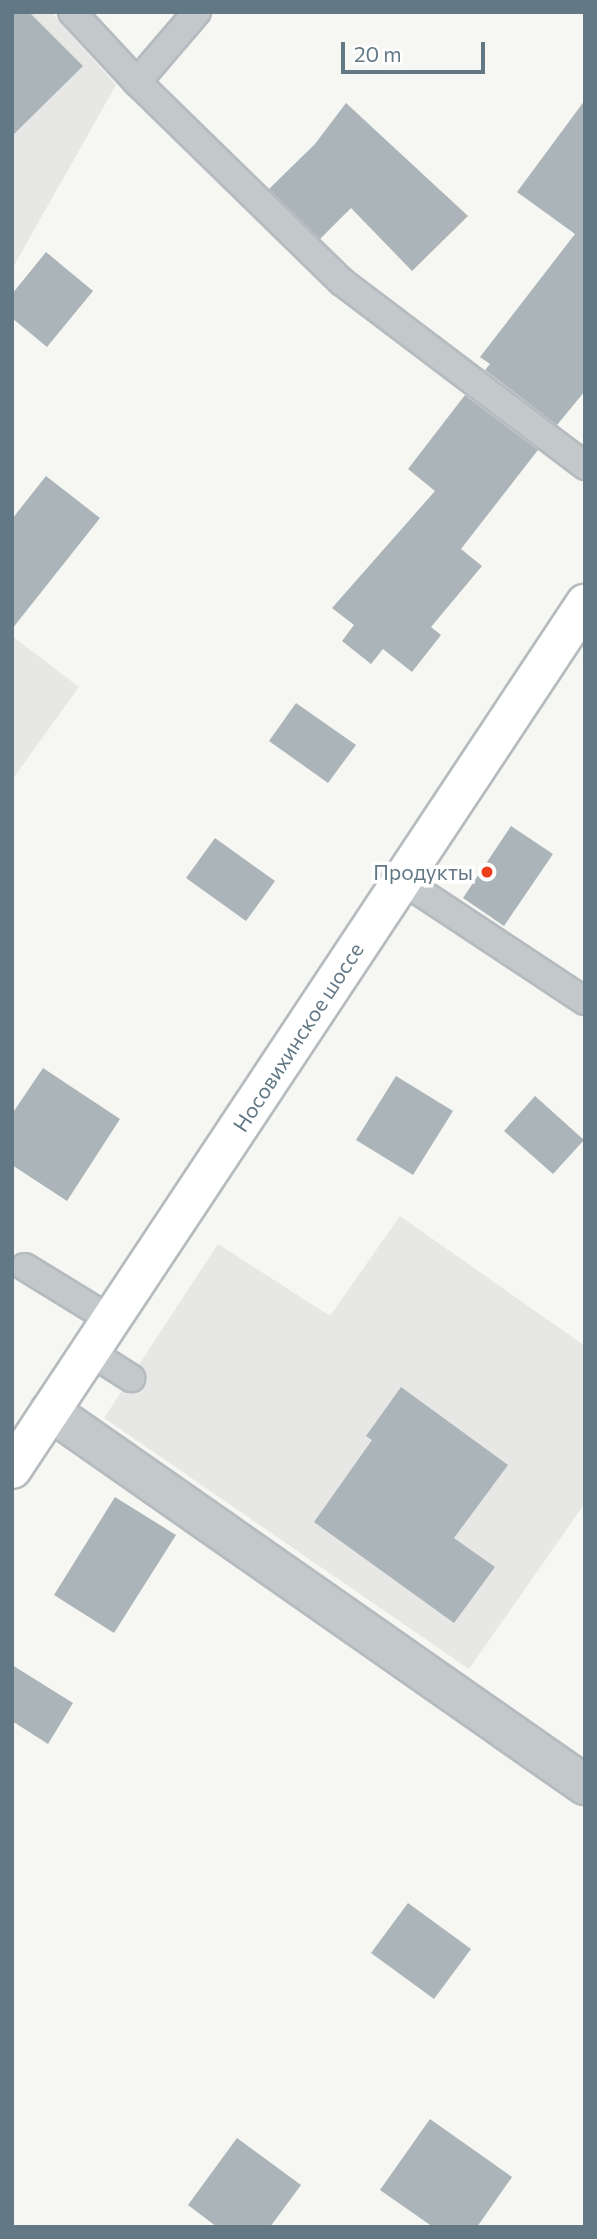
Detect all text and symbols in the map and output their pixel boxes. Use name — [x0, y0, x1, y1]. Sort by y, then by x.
scale bar — [345, 28, 489, 72]
text: 20 m — [354, 41, 402, 66]
place label: Продукты — [373, 859, 473, 885]
marker: Продукты — [479, 864, 495, 880]
street label: Носовихинское шоссе — [227, 938, 369, 1136]

